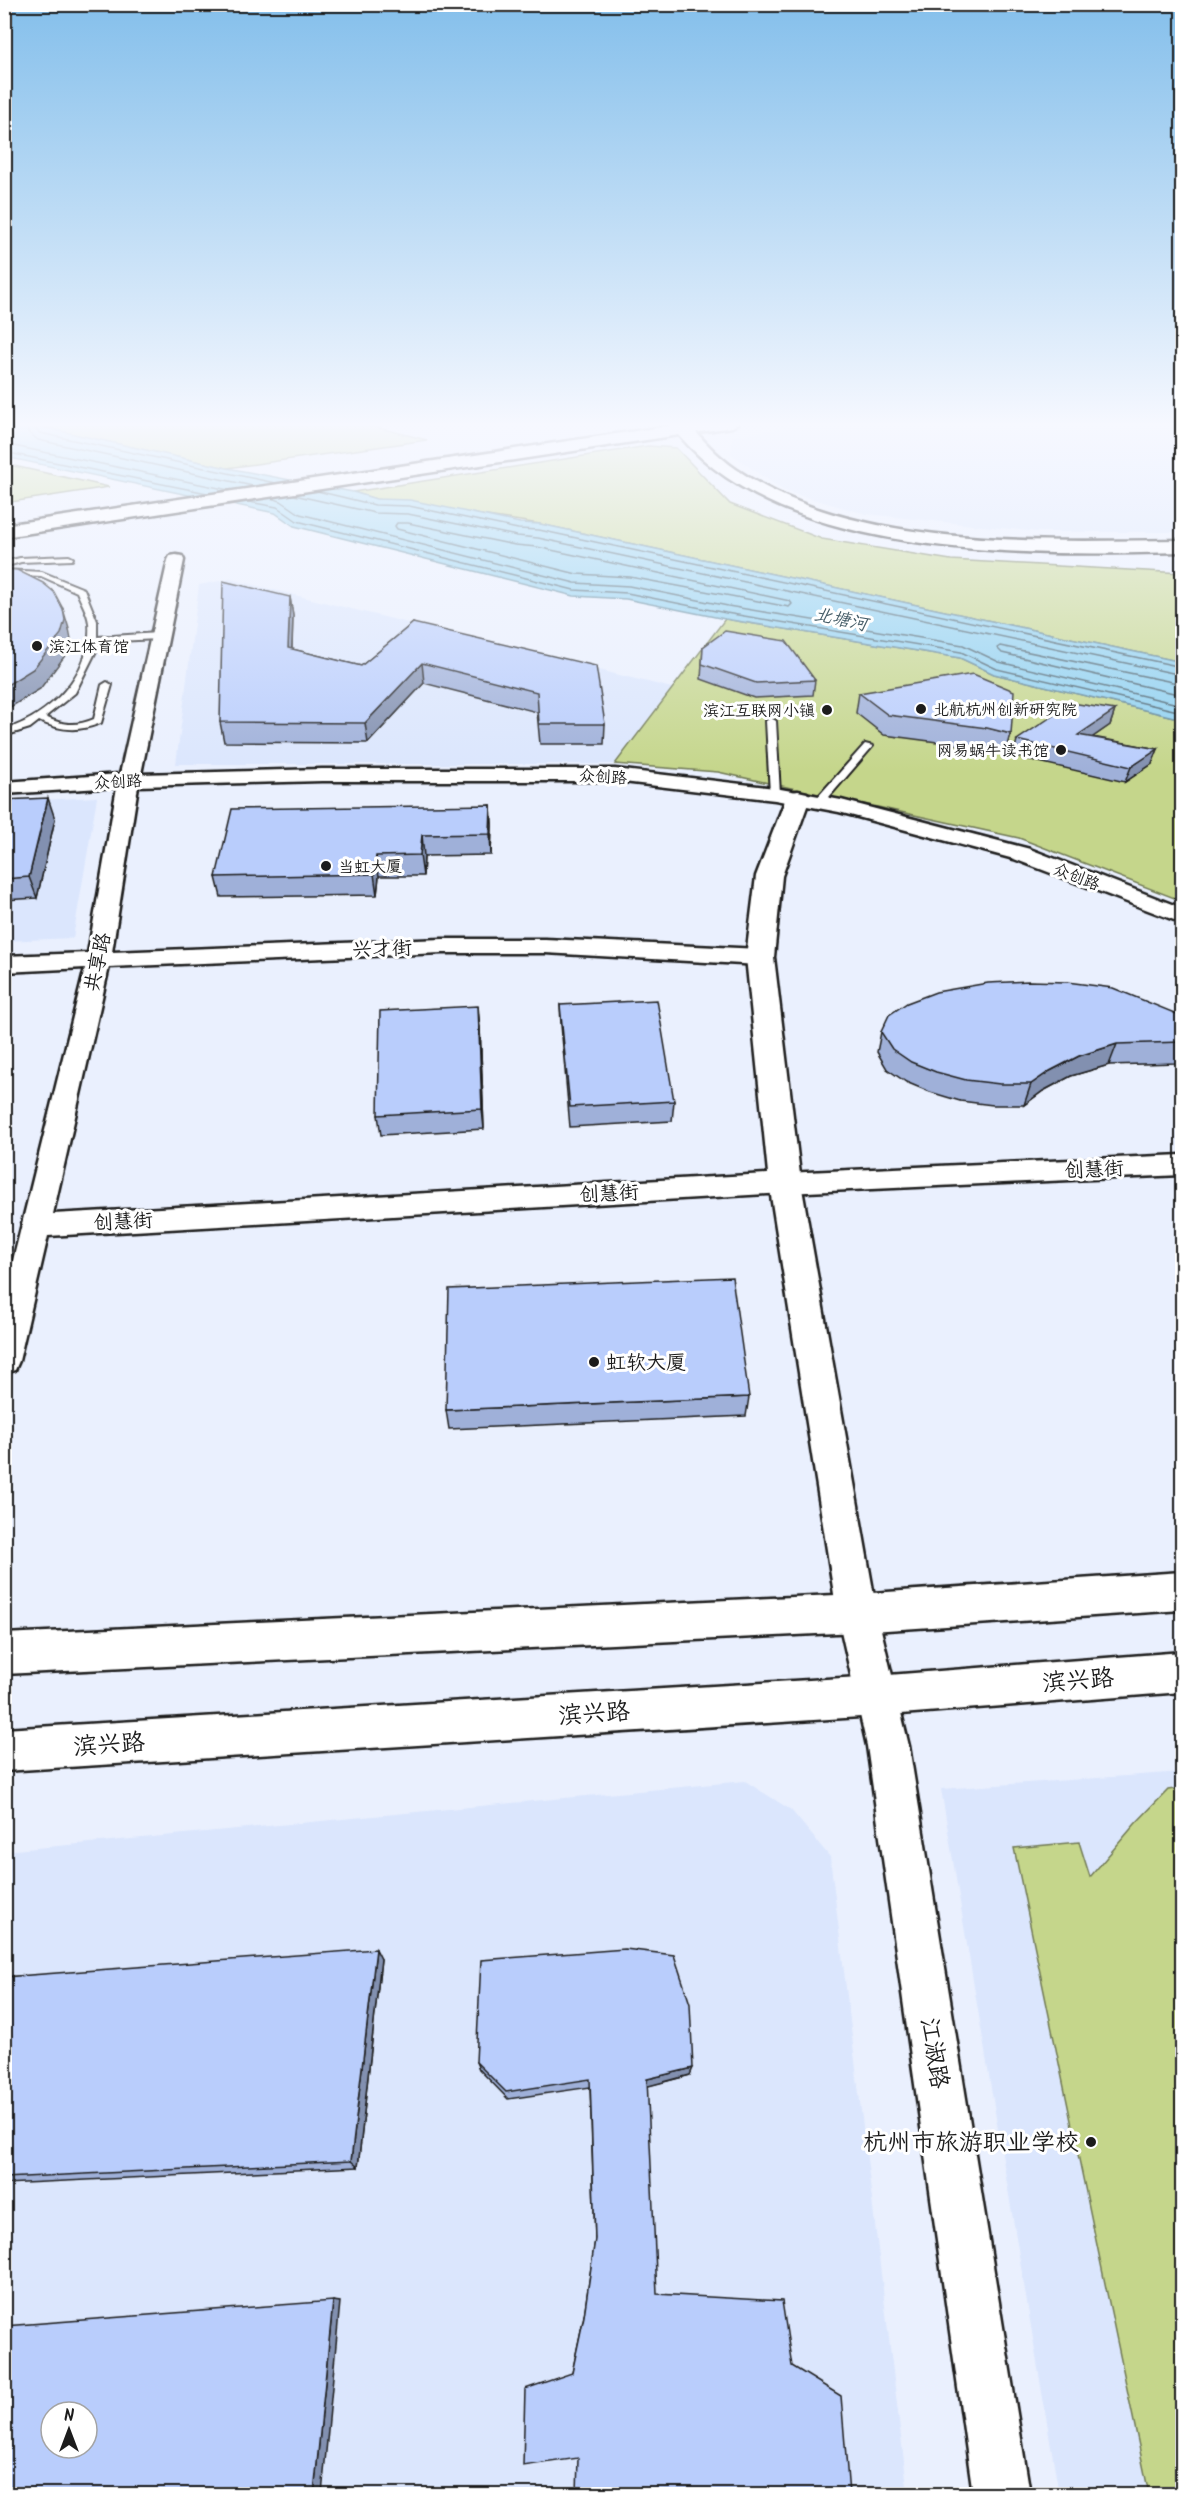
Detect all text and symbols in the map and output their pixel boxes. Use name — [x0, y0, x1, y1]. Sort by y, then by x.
water label: 北塘河 — [811, 601, 873, 641]
place label: 滨江体育馆 — [49, 635, 129, 660]
marker: 滨江体育馆 — [30, 639, 44, 653]
place label: 北航杭州创新研究院 — [933, 698, 1077, 723]
place label: 滨江互联网小镇 — [703, 699, 815, 724]
marker: 北航杭州创新研究院 — [914, 702, 928, 716]
marker: 滨江互联网小镇 — [820, 703, 834, 717]
place label: 网易蜗牛读书馆 — [937, 739, 1049, 764]
marker: 网易蜗牛读书馆 — [1054, 743, 1068, 757]
street label: 众创路 — [578, 764, 628, 791]
street label: 众创路 — [93, 769, 143, 796]
place label: 当虹大厦 — [338, 855, 402, 880]
street label: 众创路 — [1050, 857, 1103, 898]
marker: 当虹大厦 — [319, 859, 333, 873]
street label: 共享路 — [77, 929, 121, 995]
street label: 兴才街 — [352, 933, 413, 967]
street label: 创慧街 — [1063, 1153, 1125, 1189]
street label: 创慧街 — [578, 1177, 640, 1213]
street label: 创慧街 — [92, 1205, 154, 1241]
place label: 虹软大厦 — [606, 1348, 686, 1380]
marker: 虹软大厦 — [587, 1355, 601, 1369]
street label: 滨兴路 — [1041, 1659, 1116, 1704]
street label: 滨兴路 — [557, 1693, 631, 1736]
street label: 滨兴路 — [72, 1724, 146, 1767]
street label: 江淑路 — [909, 2015, 958, 2092]
place label: 杭州市旅游职业学校 — [863, 2124, 1079, 2163]
marker: 杭州市旅游职业学校 — [1084, 2135, 1098, 2149]
north arrow — [39, 2400, 99, 2460]
text: N — [64, 2404, 74, 2429]

